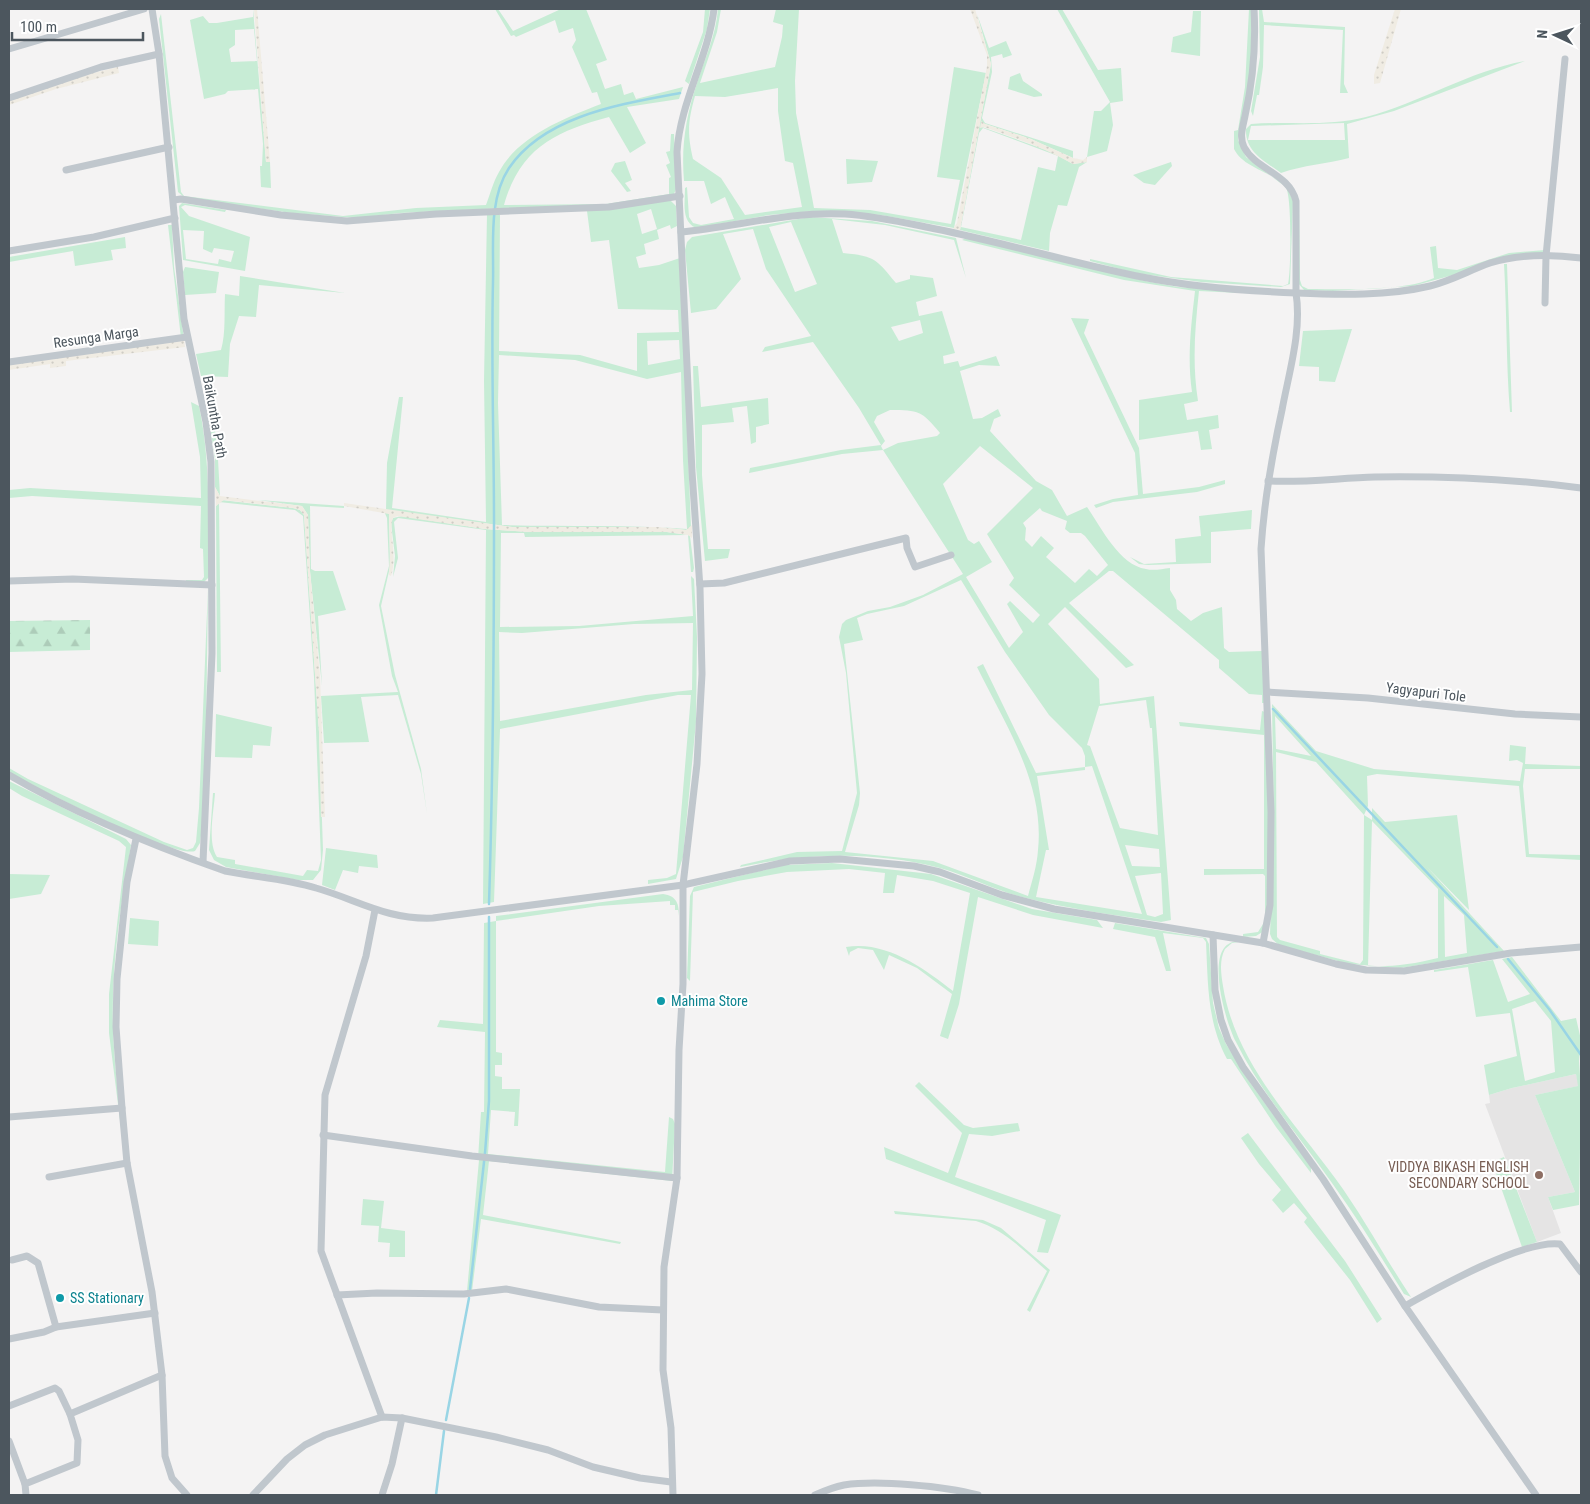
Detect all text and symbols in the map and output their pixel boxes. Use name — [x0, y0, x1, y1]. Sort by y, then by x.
scale bar — [12, 10, 144, 42]
north arrow — [1530, 10, 1580, 60]
text: 100 m — [20, 18, 57, 36]
text: N — [1534, 29, 1550, 39]
street label: Resunga Marga — [52, 323, 140, 351]
street label: Baikuntha Path — [200, 374, 230, 460]
street label: Yagyapuri Tole — [1385, 679, 1467, 705]
place label: Mahima Store — [671, 993, 748, 1009]
marker: Mahima Store — [655, 995, 667, 1007]
place label: VIDDYA BIKASH ENGLISH SECONDARY SCHOOL — [1388, 1159, 1529, 1191]
marker: VIDDYA BIKASH ENGLISH SECONDARY SCHOOL — [1533, 1169, 1545, 1181]
place label: SS Stationary — [70, 1290, 144, 1306]
marker: SS Stationary — [54, 1292, 66, 1304]

